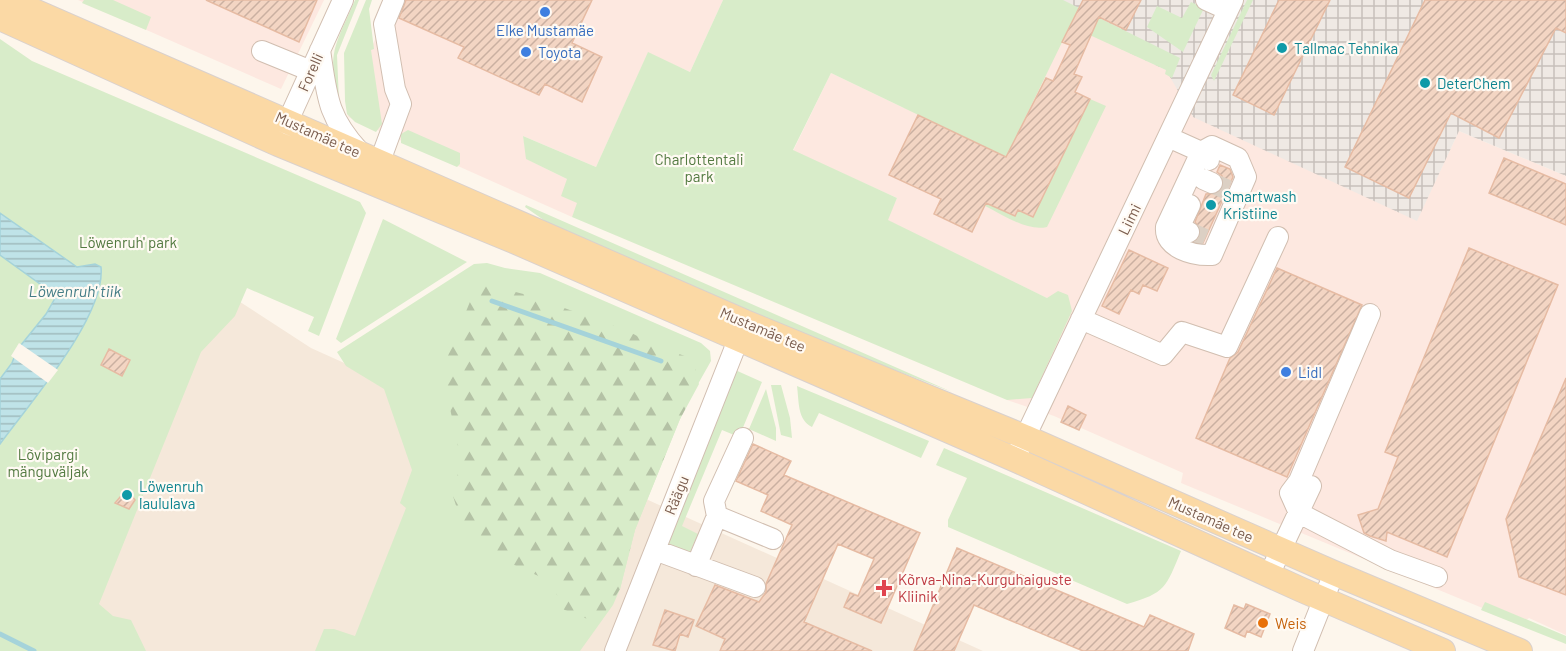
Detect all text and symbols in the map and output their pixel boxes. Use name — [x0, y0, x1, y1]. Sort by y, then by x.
marker: Elke Mustamäe — [538, 5, 552, 19]
place label: Elke Mustamäe — [496, 21, 594, 39]
place label: Tallmac Tehnika — [1294, 39, 1398, 57]
marker: Tallmac Tehnika — [1275, 41, 1289, 55]
place label: Toyota — [538, 43, 581, 61]
marker: Toyota — [519, 45, 533, 59]
street label: Forelli — [294, 50, 326, 94]
place label: DeterChem — [1437, 74, 1510, 92]
marker: DeterChem — [1418, 76, 1432, 90]
street label: Mustamäe tee — [273, 107, 363, 161]
park label: Charlottentali park — [654, 150, 744, 185]
place label: Smartwash Kristiine — [1223, 187, 1297, 222]
marker: Smartwash Kristiine — [1204, 198, 1218, 212]
street label: Liimi — [1114, 200, 1144, 238]
park label: Löwenruh' park — [79, 233, 177, 251]
water label: Löwenruh' tiik — [29, 281, 122, 300]
street label: Mustamäe tee — [717, 303, 809, 355]
place label: Lidl — [1298, 363, 1322, 381]
marker: Lidl — [1279, 365, 1293, 379]
park label: Lõvipargi mänguväljak — [7, 445, 89, 480]
street label: Räägu — [660, 473, 692, 517]
place label: Löwenruh laululava — [139, 477, 204, 512]
marker: Löwenruh laululava — [120, 488, 134, 502]
street label: Mustamäe tee — [1166, 492, 1256, 546]
place label: Kõrva-Nina-Kurguhaiguste Kliinik — [898, 570, 1072, 605]
marker: Kõrva-Nina-Kurguhaiguste Kliinik — [875, 579, 893, 597]
place label: Weis — [1275, 614, 1306, 632]
marker: Weis — [1256, 616, 1270, 630]

